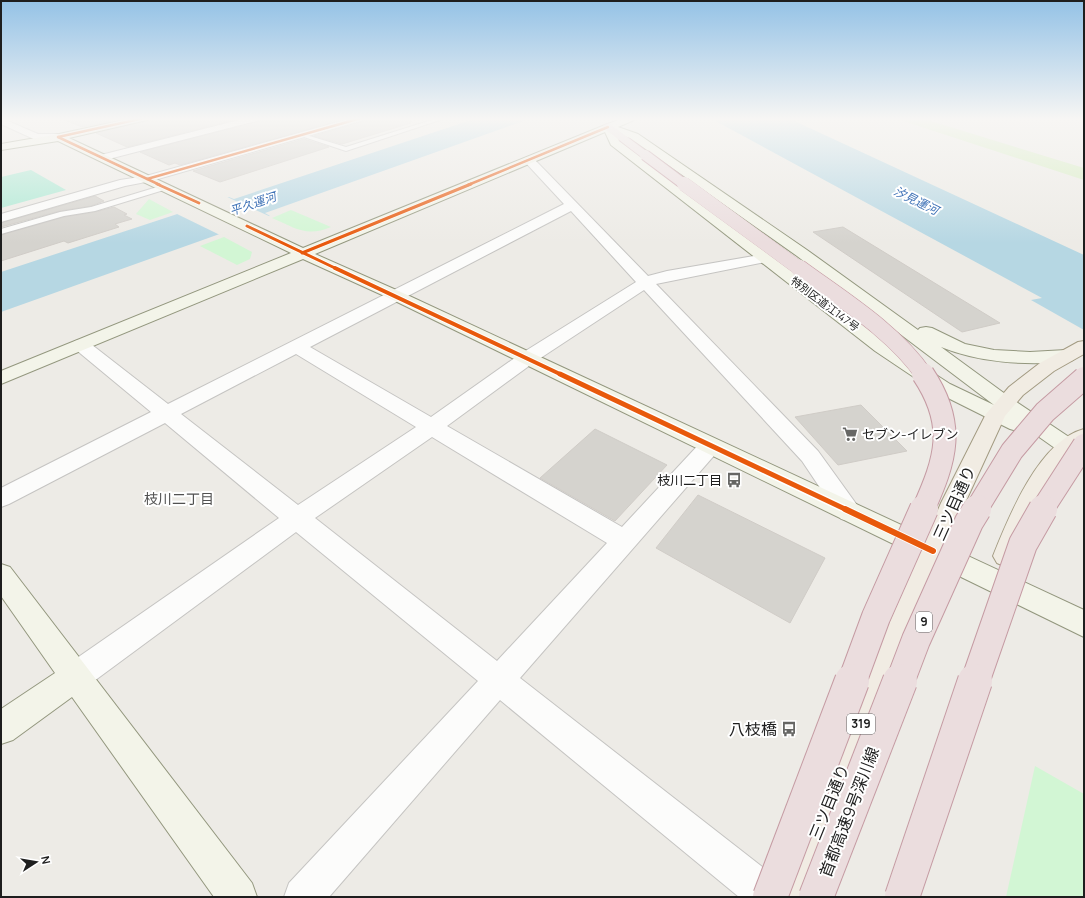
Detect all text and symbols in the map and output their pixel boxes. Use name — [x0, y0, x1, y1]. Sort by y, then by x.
water label: 汐見運河 — [891, 182, 943, 220]
water label: 平久運河 — [227, 187, 280, 219]
street label: 特別区道江147号 — [788, 273, 863, 334]
supermarket icon: セブン-イレブン — [841, 425, 859, 443]
place label: セブン-イレブン — [862, 425, 958, 443]
street label: 三ツ目通り — [928, 462, 980, 544]
place label: 枝川二丁目 — [657, 471, 722, 489]
bus stop icon: 枝川二丁目 — [725, 471, 743, 489]
district label: 枝川二丁目 — [144, 489, 214, 508]
road number: 9 — [916, 612, 932, 632]
road number: 319 — [847, 714, 875, 734]
place label: 八枝橋 — [729, 718, 777, 740]
bus stop icon: 八枝橋 — [780, 720, 798, 738]
street label: 首都高速9号深川線 — [814, 744, 884, 880]
street label: 三ツ目通り — [804, 761, 854, 843]
north arrow — [16, 842, 56, 882]
text: N — [38, 854, 54, 865]

